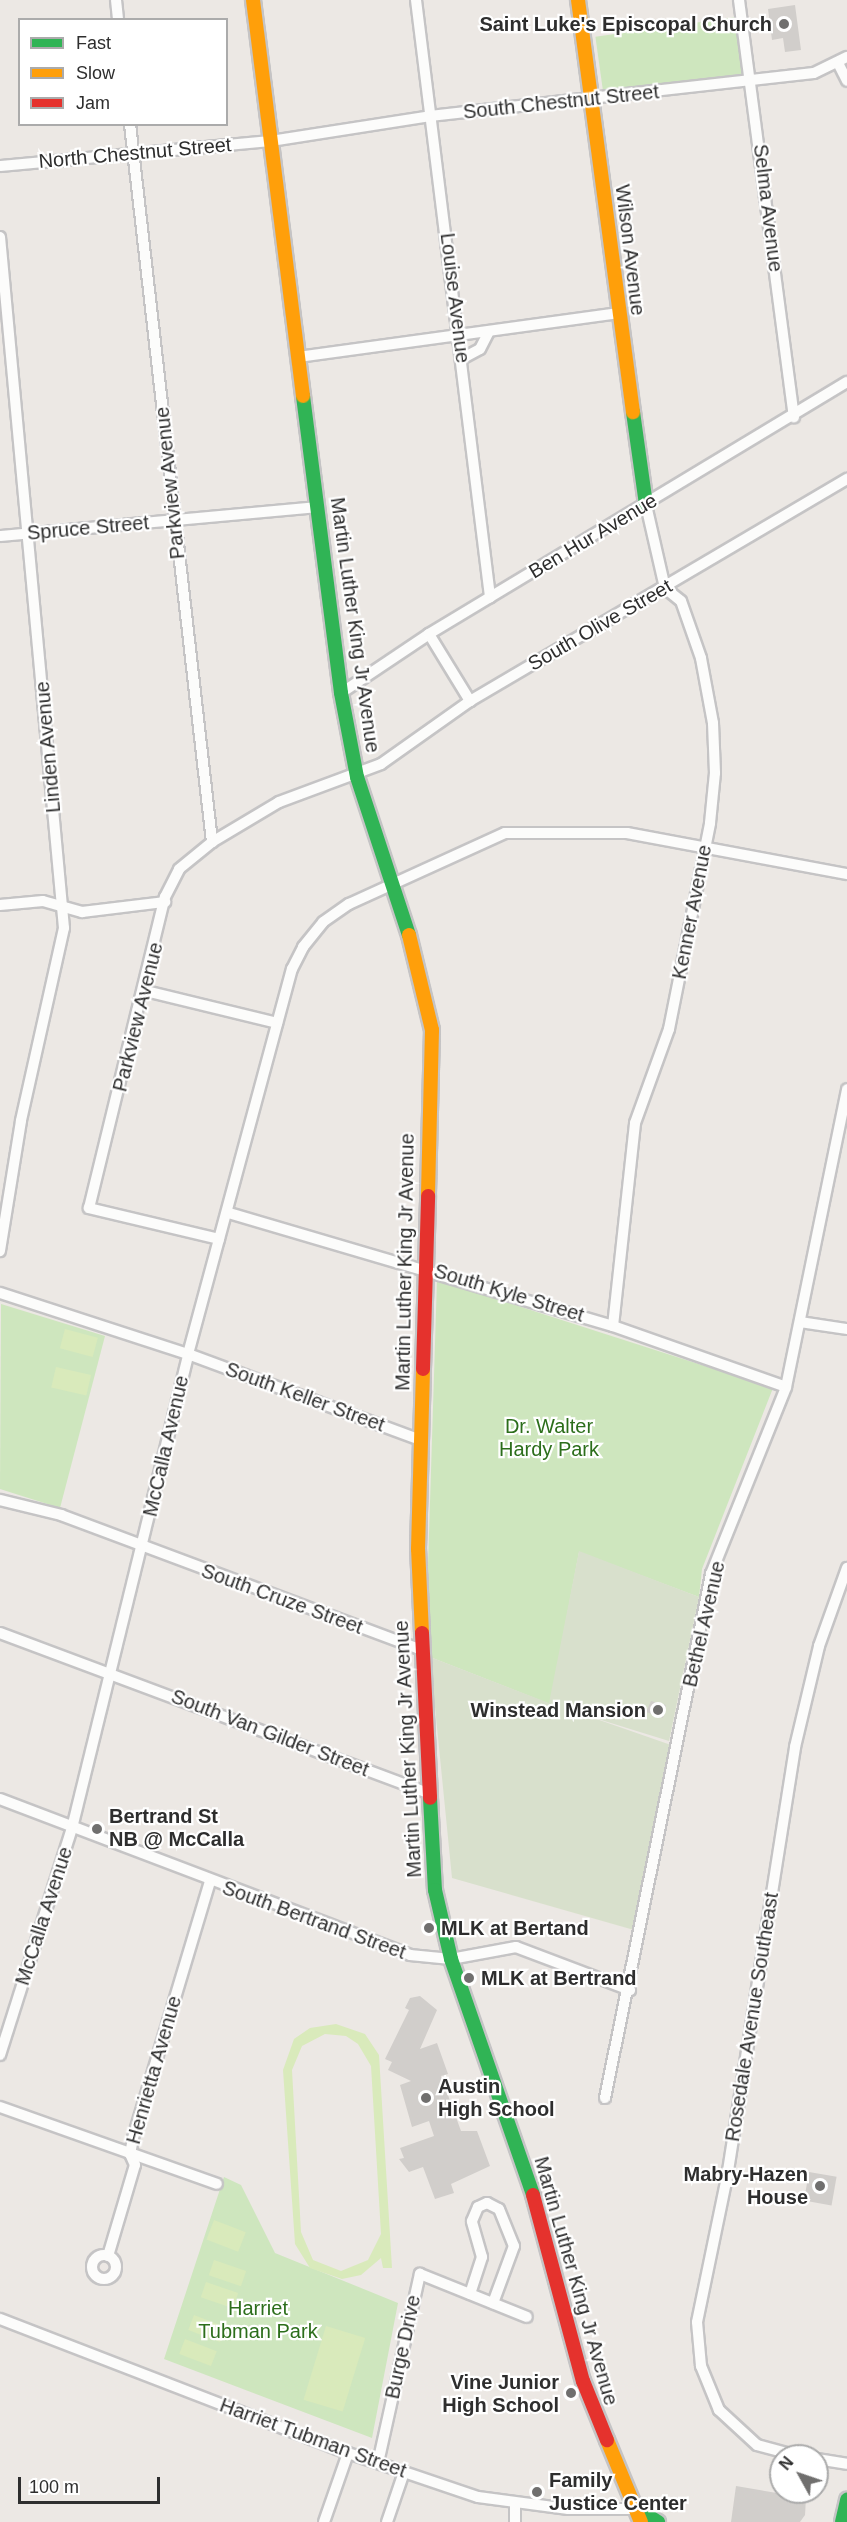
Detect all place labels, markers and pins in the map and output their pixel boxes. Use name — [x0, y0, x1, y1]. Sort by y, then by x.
place label: Saint Luke's Episcopal Church — [479, 12, 772, 36]
marker: Saint Luke's Episcopal Church — [777, 17, 791, 31]
place label: Winstead Mansion — [471, 1698, 646, 1722]
marker: Winstead Mansion — [651, 1703, 665, 1717]
place label: Bertrand St NB @ McCalla — [109, 1805, 244, 1852]
marker: Bertrand St NB @ McCalla — [90, 1822, 104, 1836]
place label: MLK at Bertand — [441, 1916, 589, 1940]
marker: MLK at Bertand — [422, 1921, 436, 1935]
place label: MLK at Bertrand — [481, 1966, 637, 1990]
marker: MLK at Bertrand — [462, 1971, 476, 1985]
place label: Austin High School — [438, 2074, 555, 2121]
marker: Austin High School — [419, 2091, 433, 2105]
place label: Mabry-Hazen House — [684, 2162, 808, 2209]
marker: Mabry-Hazen House — [813, 2179, 827, 2193]
place label: Vine Junior High School — [442, 2370, 559, 2417]
marker: Vine Junior High School — [564, 2386, 578, 2400]
place label: Family Justice Center — [549, 2468, 687, 2515]
marker: Family Justice Center — [530, 2485, 544, 2499]

